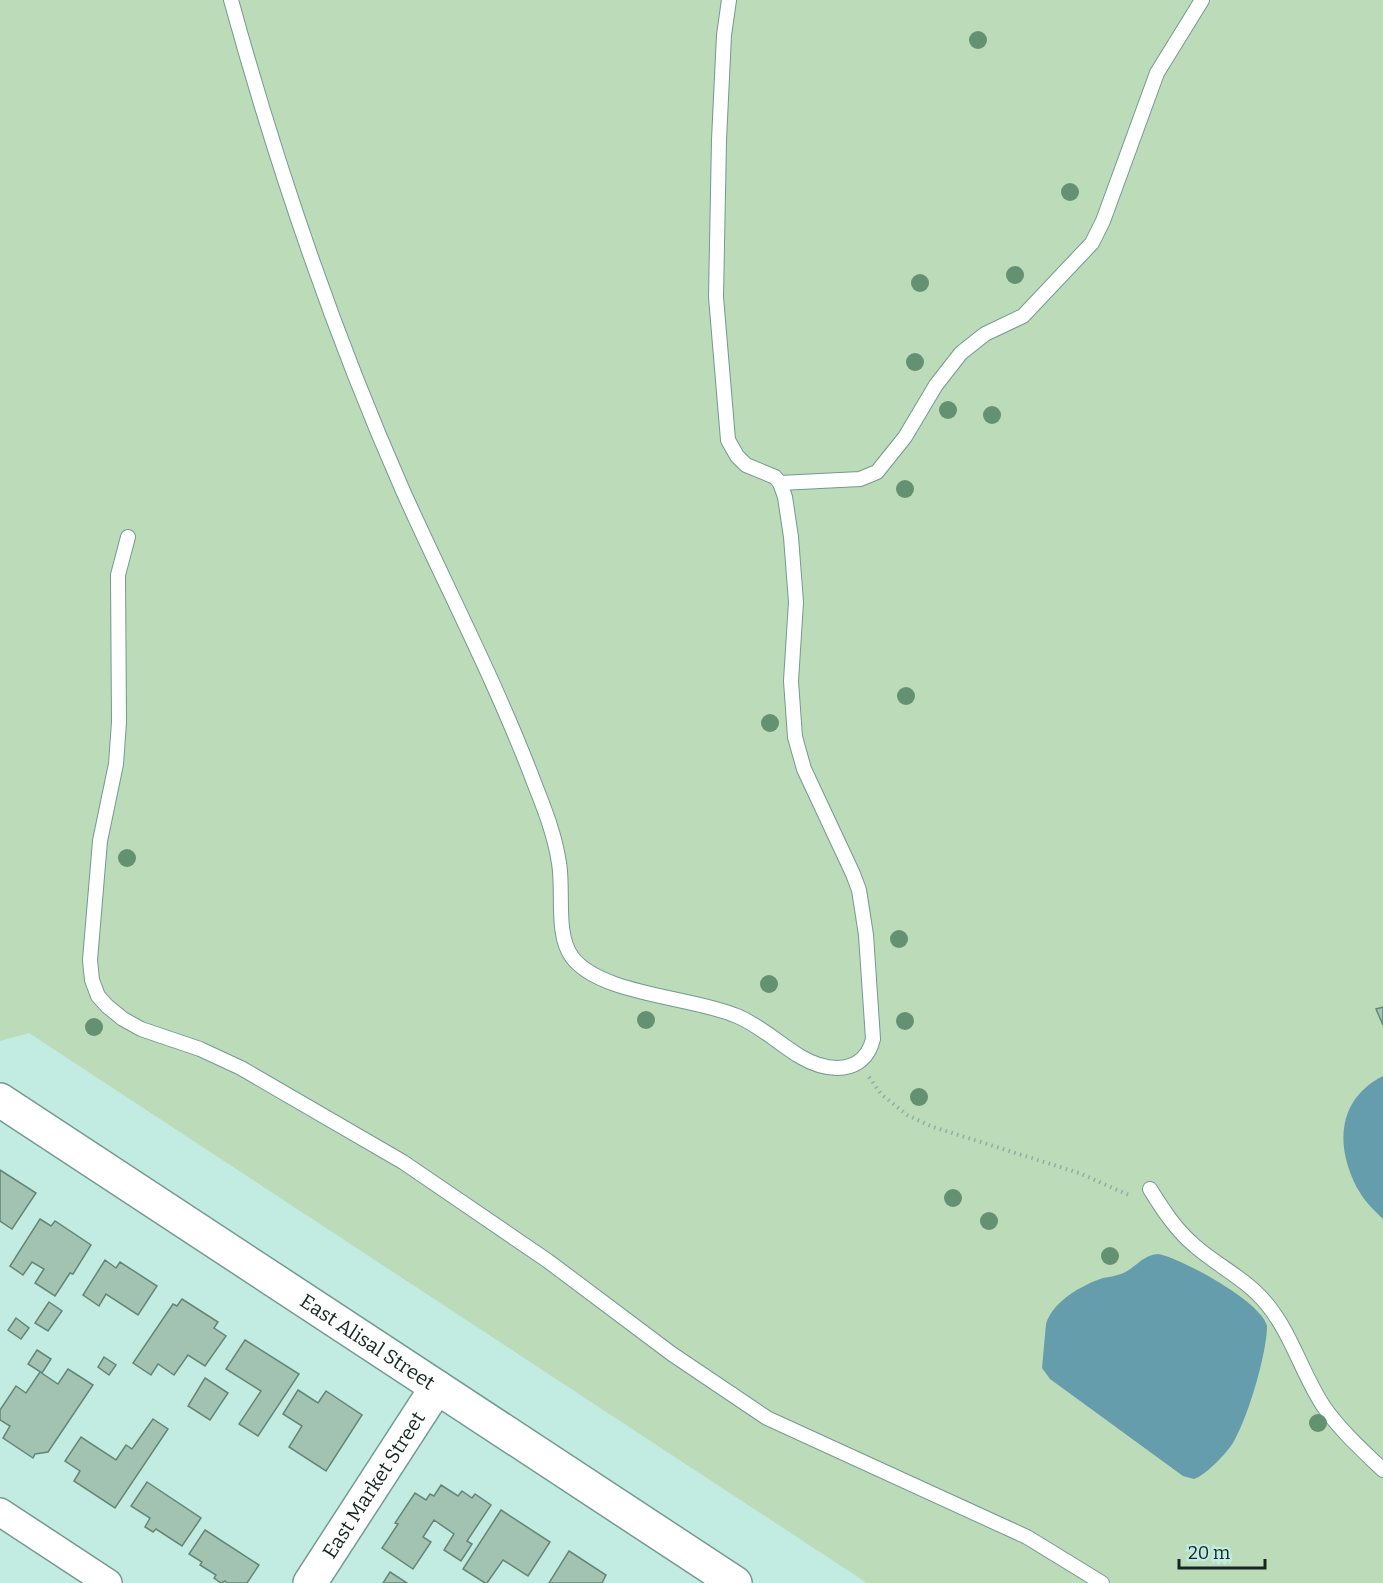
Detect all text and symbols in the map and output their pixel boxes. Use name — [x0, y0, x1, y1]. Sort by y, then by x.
street label: East Alisal Street — [296, 1289, 440, 1395]
street label: East Market Street — [317, 1407, 430, 1563]
scale bar — [1179, 1532, 1264, 1570]
text: 20 m — [1188, 1542, 1230, 1564]

